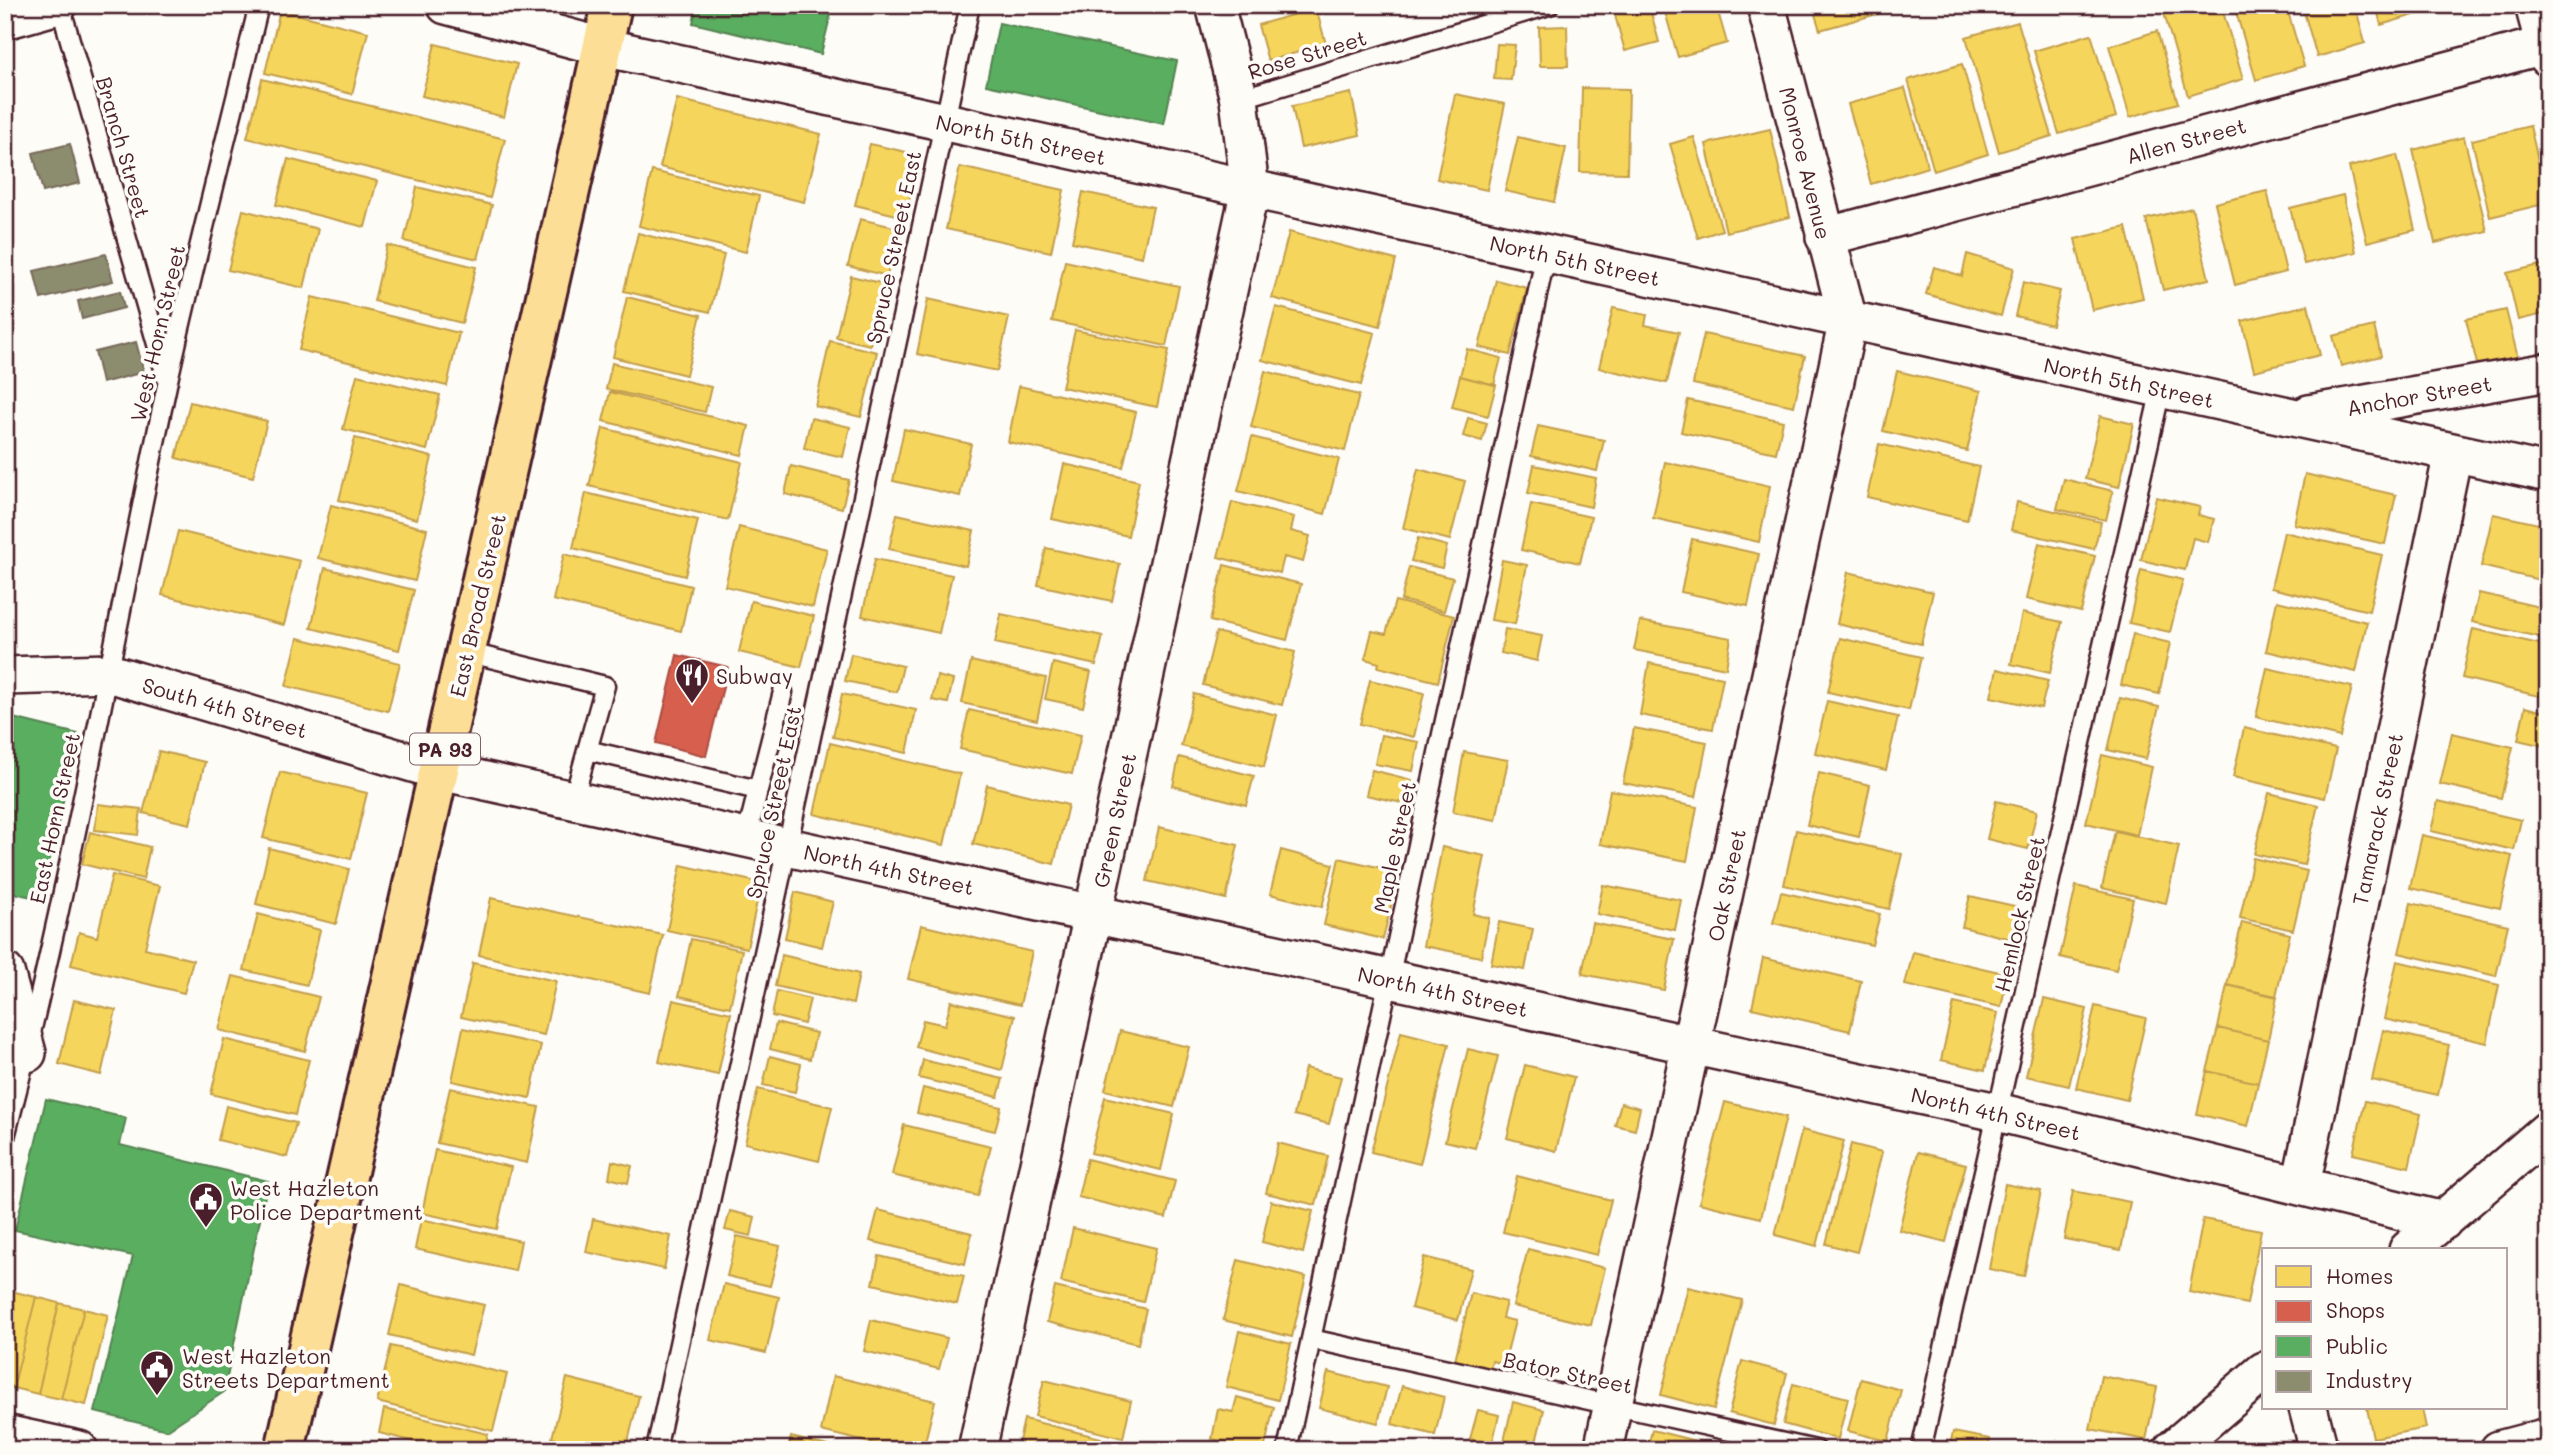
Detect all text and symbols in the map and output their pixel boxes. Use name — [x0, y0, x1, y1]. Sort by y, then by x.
street label: Rose Street — [1244, 23, 1370, 85]
street label: Branch Street — [91, 73, 157, 221]
street label: Monroe Avenue — [1774, 84, 1838, 242]
street label: North 5th Street — [933, 108, 1109, 170]
street label: Allen Street — [2123, 111, 2249, 169]
street label: Spruce Street East — [859, 148, 927, 346]
street label: North 5th Street — [1487, 229, 1663, 291]
street label: West Horn Street — [124, 242, 190, 424]
street label: North 5th Street — [2041, 351, 2217, 413]
street label: Anchor Street — [2344, 369, 2494, 421]
street label: East Broad Street — [443, 511, 511, 699]
restaurant icon: Subway — [673, 656, 711, 705]
place label: Subway — [716, 662, 793, 689]
street label: South 4th Street — [139, 671, 311, 743]
street label: Spruce Street East — [739, 703, 807, 901]
street label: East Horn Street — [23, 730, 85, 906]
street label: Tamarack Street — [2346, 730, 2408, 908]
road number: PA 93 — [410, 734, 480, 764]
street label: Green Street — [1087, 750, 1141, 890]
street label: Maple Street — [1367, 778, 1421, 916]
street label: Oak Street — [1701, 826, 1751, 944]
street label: Hemlock Street — [1988, 833, 2050, 995]
street label: North 4th Street — [801, 838, 977, 900]
street label: North 4th Street — [1355, 960, 1531, 1022]
street label: North 4th Street — [1909, 1080, 2083, 1146]
place label: West Hazleton Police Department — [230, 1174, 423, 1225]
public building icon: West Hazleton Police Department — [187, 1180, 225, 1229]
legend — [2262, 1248, 2508, 1410]
text: Homes — [2326, 1262, 2393, 1289]
text: Shops — [2326, 1296, 2385, 1323]
text: Public — [2326, 1332, 2388, 1359]
place label: West Hazleton Streets Department — [182, 1342, 390, 1393]
street label: Bator Street — [1501, 1345, 1635, 1399]
public building icon: West Hazleton Streets Department — [138, 1348, 176, 1397]
text: Industry — [2326, 1366, 2413, 1393]

